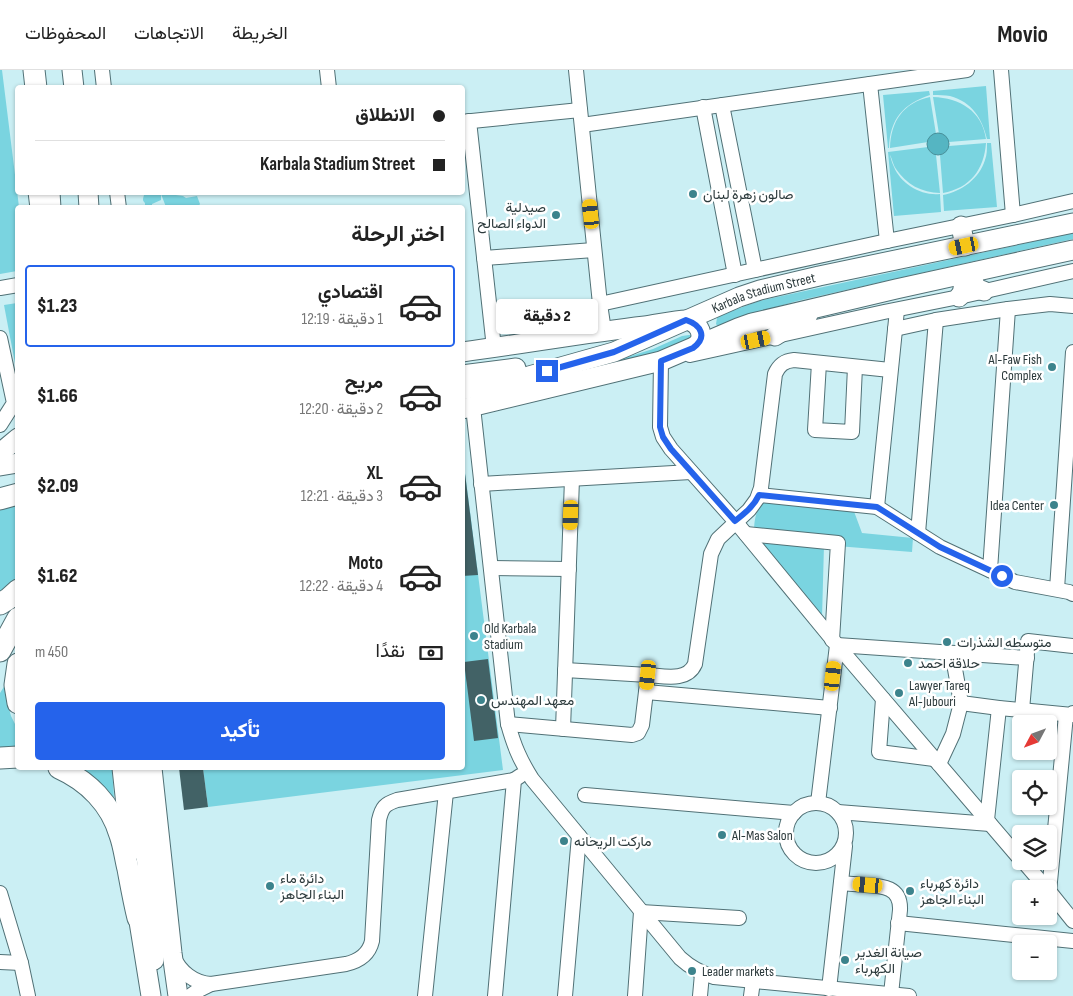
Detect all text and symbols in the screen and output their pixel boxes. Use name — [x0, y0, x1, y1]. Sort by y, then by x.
text: Movio — [997, 20, 1048, 49]
text: المحفوظات — [25, 23, 106, 44]
text: الاتجاهات — [134, 23, 204, 44]
text: الخريطة — [232, 23, 288, 44]
text: الانطلاق — [355, 104, 415, 127]
text: Karbala Stadium Street — [260, 153, 415, 176]
place label: صالون زهرة لبنان — [703, 186, 794, 203]
marker: صالون زهرة لبنان — [687, 188, 699, 200]
car — [581, 198, 600, 230]
place label: صيدلية الدواء الصالح — [477, 199, 546, 234]
marker: صيدلية الدواء الصالح — [550, 209, 562, 221]
text: اختر الرحلة — [351, 221, 445, 248]
car — [947, 236, 980, 256]
street label: Karbala Stadium Street — [709, 269, 817, 317]
text: اقتصادي — [318, 281, 383, 304]
icon: car — [398, 284, 443, 329]
text: $1.23 — [37, 295, 77, 318]
callout: 2 دقيقة — [496, 298, 598, 334]
text: 2 دقيقة — [523, 307, 571, 326]
text: 1 دقيقة · 12:19 — [301, 310, 383, 329]
car — [739, 330, 772, 350]
place label: Al-Faw Fish Complex — [987, 351, 1043, 384]
route end — [536, 360, 558, 382]
marker: Al-Faw Fish Complex — [1046, 361, 1058, 373]
text: مريح — [345, 371, 383, 394]
icon: car — [398, 374, 443, 419]
text: $1.66 — [37, 385, 78, 408]
text: 2 دقيقة · 12:20 — [299, 400, 383, 419]
text: XL — [367, 462, 383, 485]
icon: car — [398, 464, 443, 509]
text: $2.09 — [37, 475, 78, 498]
text: 3 دقيقة · 12:21 — [301, 487, 383, 506]
place label: Idea Center — [990, 497, 1044, 514]
marker: Idea Center — [1048, 499, 1060, 511]
car — [562, 500, 579, 530]
text: Moto — [348, 552, 383, 575]
icon: car — [398, 554, 443, 599]
text: $1.62 — [37, 565, 77, 588]
route start — [991, 565, 1013, 587]
text: 4 دقيقة · 12:22 — [300, 577, 383, 596]
place label: Old Karbala Stadium — [484, 620, 536, 653]
marker: Old Karbala Stadium — [468, 630, 480, 642]
place label: متوسطه الشذرات — [957, 634, 1052, 651]
marker: متوسطه الشذرات — [941, 636, 953, 648]
icon: cash — [417, 639, 445, 667]
text: نقدًا — [376, 640, 405, 663]
text: 450 m — [35, 643, 68, 662]
place label: حلاقة احمد — [918, 655, 980, 672]
marker: حلاقة احمد — [902, 657, 914, 669]
car — [638, 659, 657, 691]
car — [823, 660, 842, 692]
place label: Lawyer Tareq Al-Jubouri — [908, 677, 970, 710]
marker: Lawyer Tareq Al-Jubouri — [893, 687, 905, 699]
place label: معهد المهندس — [491, 692, 574, 709]
marker: معهد المهندس — [475, 694, 487, 706]
button: تأكيد — [35, 702, 445, 760]
north arrow — [1012, 715, 1058, 760]
map controls — [1012, 715, 1057, 980]
button: locate — [1012, 770, 1057, 815]
button: layers — [1012, 825, 1057, 870]
place label: Al-Mas Salon — [731, 827, 793, 844]
marker: Al-Mas Salon — [716, 829, 728, 841]
place label: ماركت الريحانه — [574, 833, 652, 850]
marker: ماركت الريحانه — [558, 835, 570, 847]
place label: دائرة ماء البناء الجاهز — [279, 870, 344, 903]
place label: دائرة كهرباء البناء الجاهز — [919, 875, 984, 908]
car — [852, 876, 883, 894]
marker: دائرة ماء البناء الجاهز — [264, 880, 276, 892]
button: + — [1012, 880, 1057, 925]
marker: دائرة كهرباء البناء الجاهز — [904, 885, 916, 897]
button: − — [1012, 935, 1057, 980]
place label: صيانة الغدير الكهرباء — [854, 944, 922, 977]
marker: صيانة الغدير الكهرباء — [839, 954, 851, 966]
place label: Leader markets — [702, 963, 774, 980]
marker: Leader markets — [686, 965, 698, 977]

